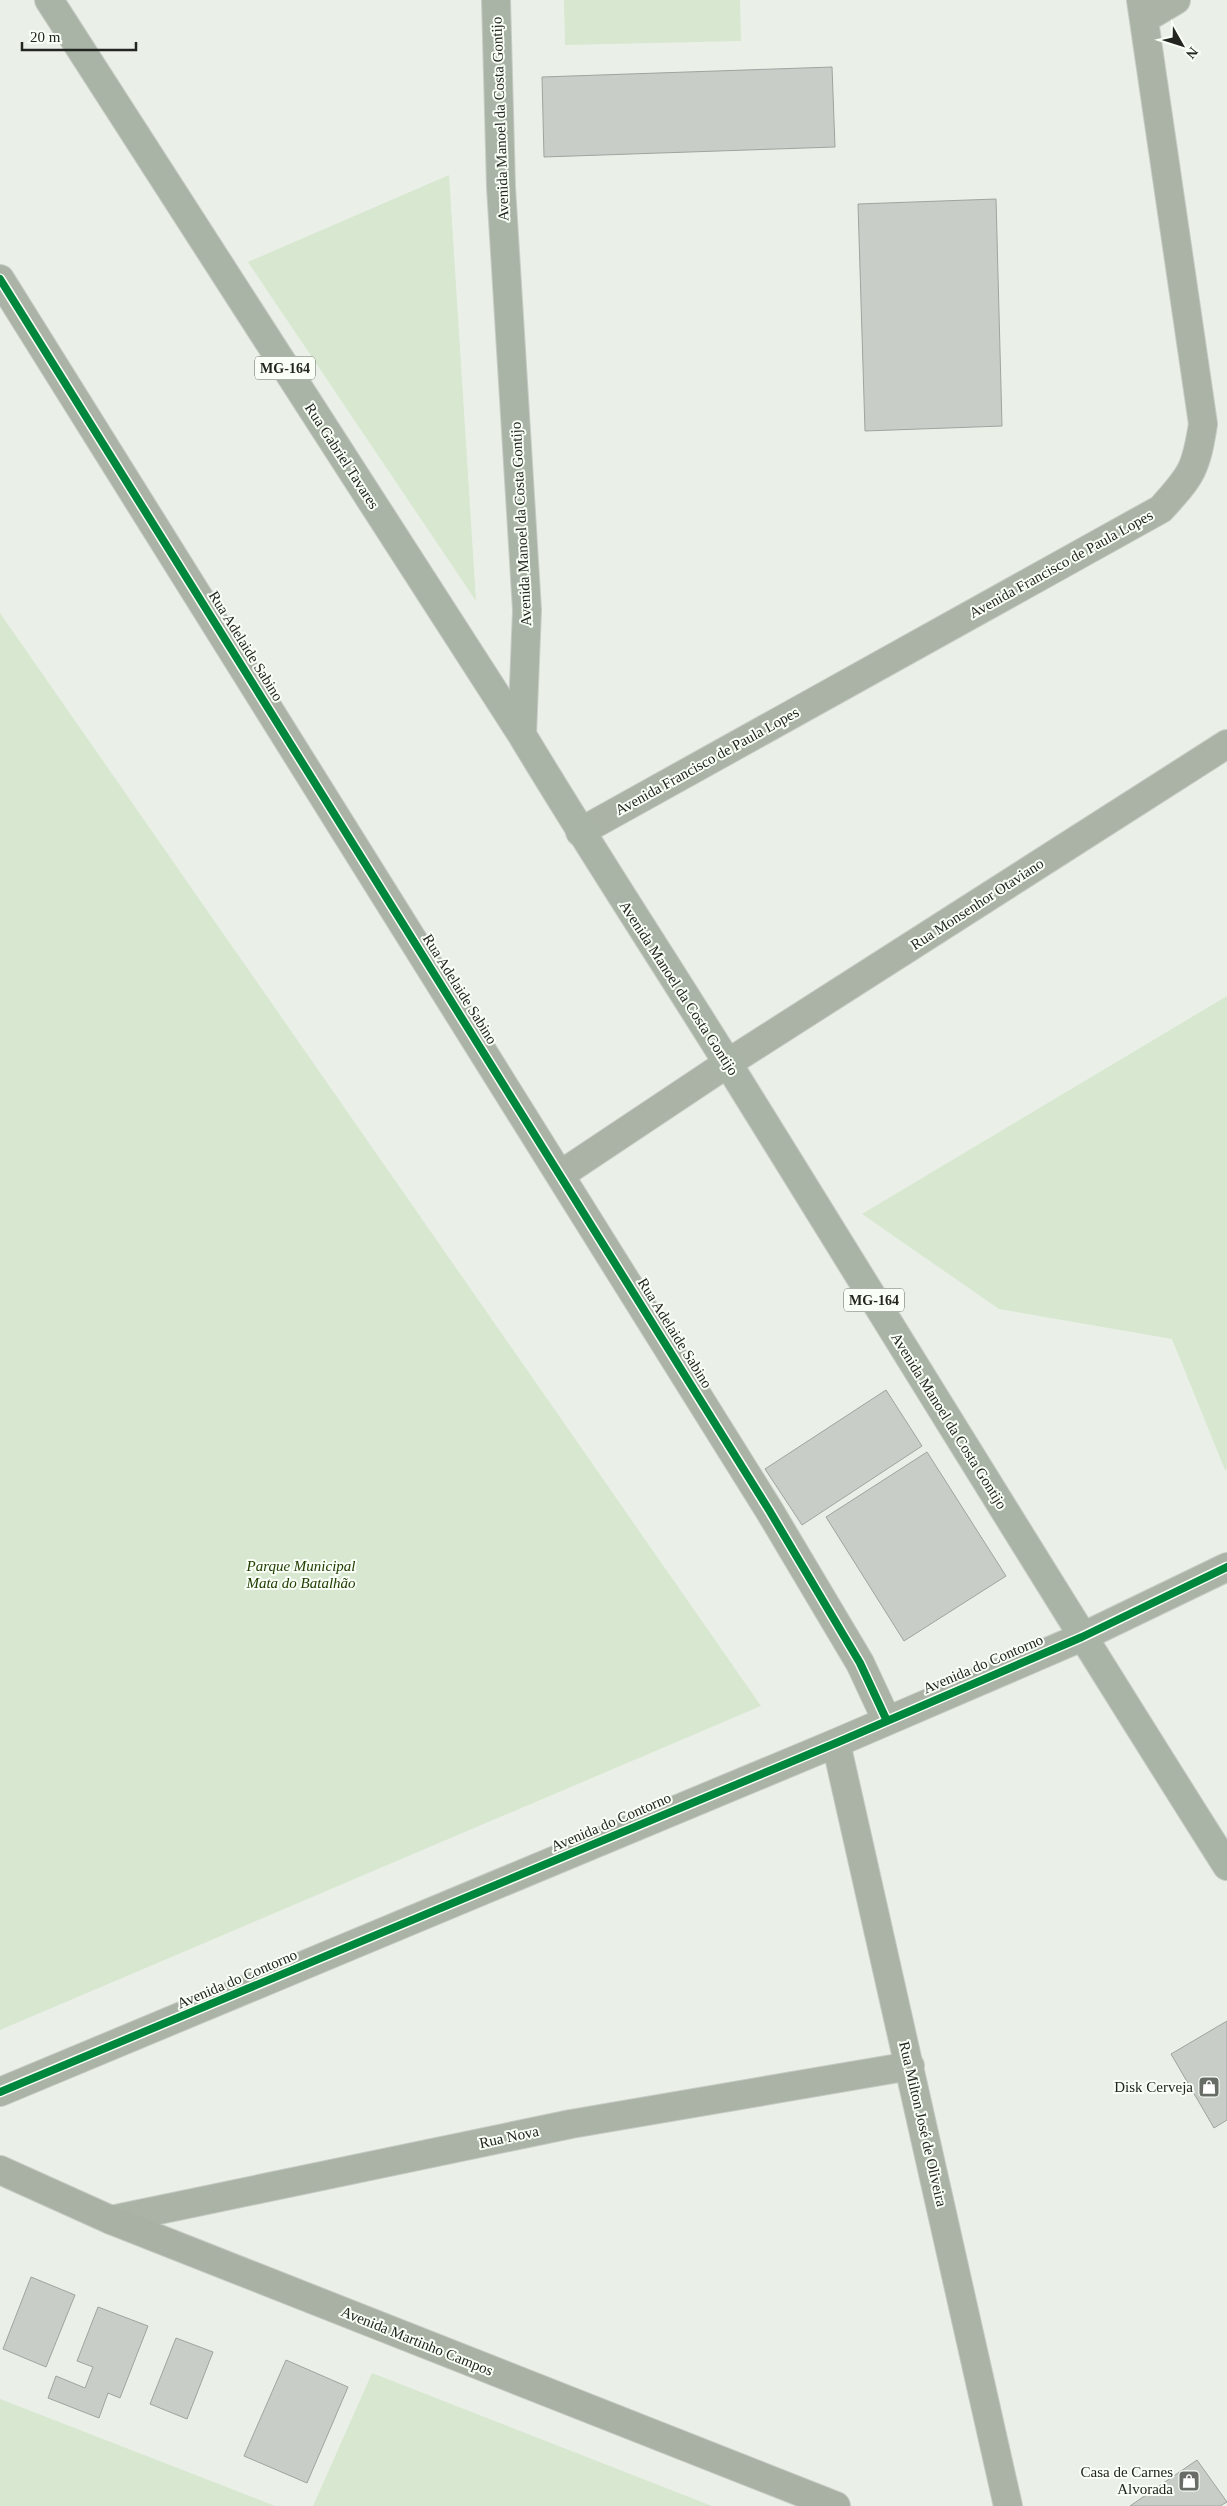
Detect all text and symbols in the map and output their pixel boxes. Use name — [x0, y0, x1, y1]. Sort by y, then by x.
street label: Avenida Manoel da Costa Gontijo — [488, 16, 512, 222]
scale bar — [22, 20, 136, 52]
north arrow — [1157, 20, 1207, 70]
text: 20 m — [30, 29, 61, 45]
text: N — [1183, 44, 1201, 62]
road number: MG-164 — [255, 356, 315, 379]
street label: Rua Gabriel Tavares — [302, 400, 382, 512]
street label: Avenida Manoel da Costa Gontijo — [508, 421, 534, 627]
street label: Avenida Francisco de Paula Lopes — [967, 507, 1156, 621]
street label: Rua Adelaide Sabino — [206, 588, 286, 704]
street label: Avenida Francisco de Paula Lopes — [613, 704, 802, 818]
street label: Rua Monsenhor Otaviano — [908, 855, 1046, 953]
street label: Avenida Manoel da Costa Gontijo — [617, 898, 741, 1078]
street label: Rua Adelaide Sabino — [420, 931, 500, 1047]
street label: Rua Adelaide Sabino — [635, 1275, 715, 1391]
road number: MG-164 — [844, 1288, 904, 1312]
street label: Avenida Manoel da Costa Gontijo — [888, 1330, 1010, 1512]
park label: Parque Municipal Mata do Batalhão — [245, 1558, 356, 1591]
street label: Avenida do Contorno — [921, 1631, 1045, 1697]
street label: Avenida do Contorno — [549, 1789, 673, 1855]
street label: Avenida do Contorno — [175, 1946, 299, 2012]
street label: Rua Milton José de Oliveira — [896, 2040, 950, 2209]
shop icon: Disk Cerveja — [1197, 2075, 1221, 2099]
place label: Disk Cerveja — [1114, 2079, 1193, 2095]
street label: Rua Nova — [478, 2123, 541, 2151]
street label: Avenida Martinho Campos — [339, 2303, 495, 2379]
place label: Casa de Carnes Alvorada — [1081, 2464, 1173, 2497]
shop icon: Casa de Carnes Alvorada — [1177, 2469, 1201, 2493]

